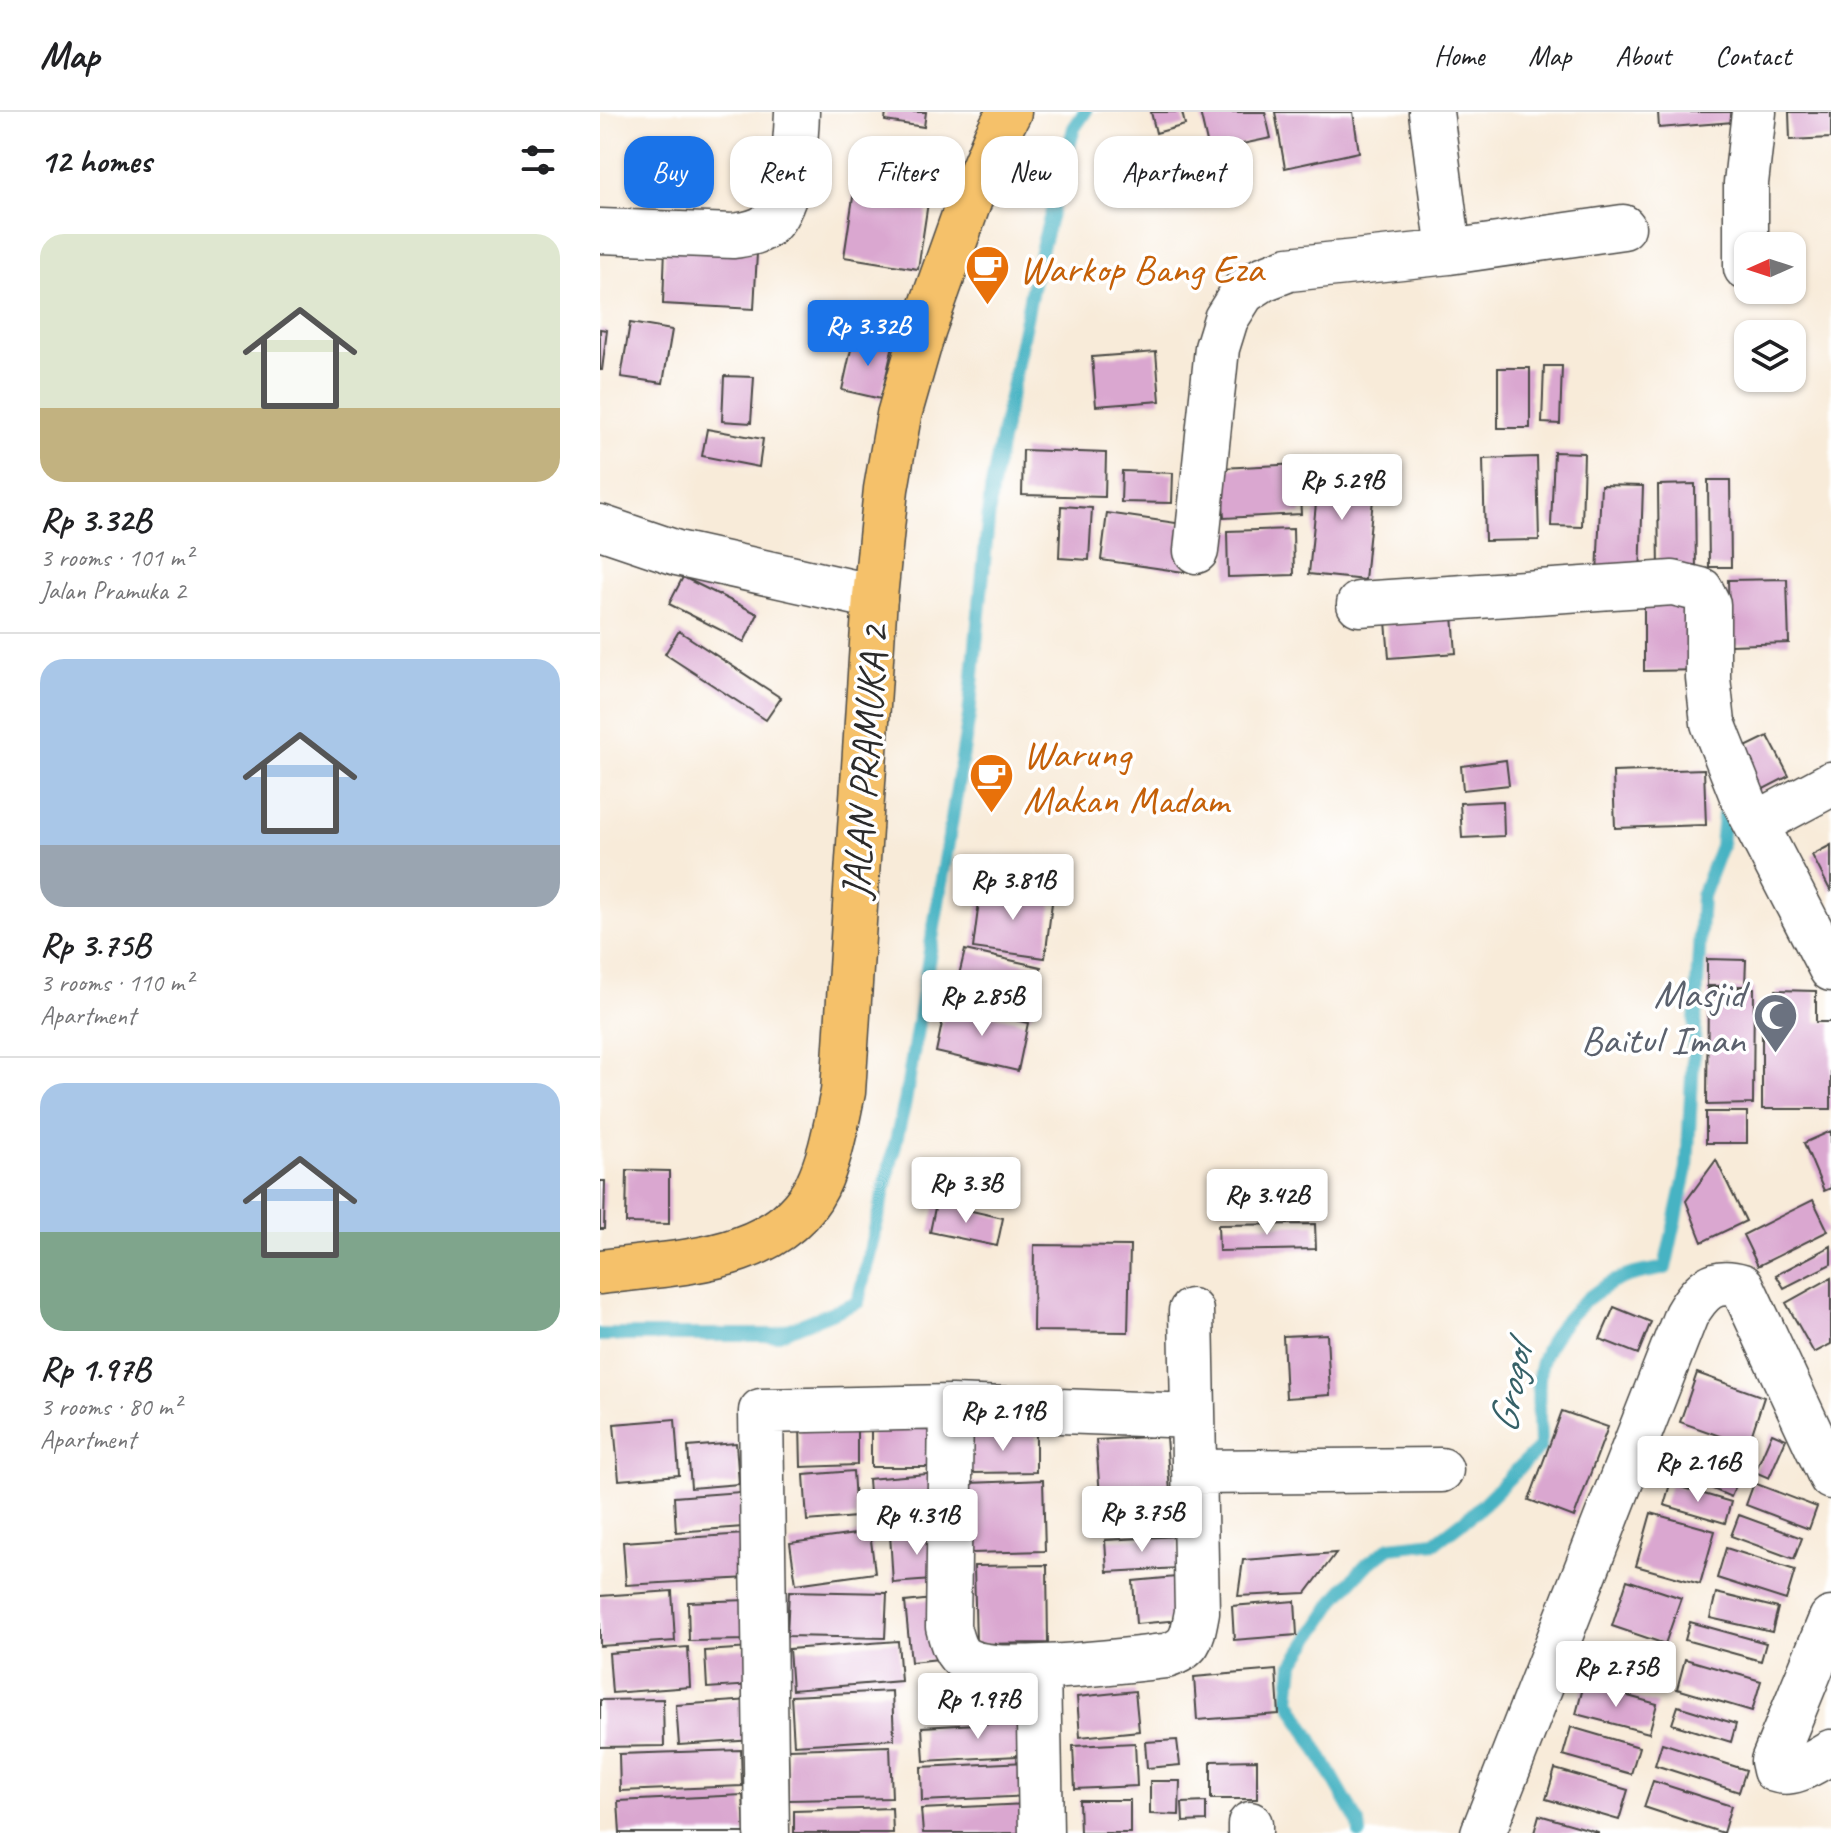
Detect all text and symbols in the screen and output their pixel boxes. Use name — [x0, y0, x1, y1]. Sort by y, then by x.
text: Map — [40, 32, 99, 79]
text: Home — [1434, 38, 1484, 73]
text: Map — [1528, 38, 1571, 73]
text: About — [1615, 38, 1671, 73]
text: Contact — [1715, 38, 1791, 73]
chip: Buy — [624, 136, 714, 208]
chip: Rent — [730, 136, 832, 208]
chip: Filters — [848, 136, 965, 208]
chip: New — [981, 136, 1078, 208]
chip: Apartment — [1094, 136, 1253, 208]
icon: filters — [516, 138, 560, 182]
text: 12 homes — [40, 139, 151, 182]
north arrow — [1734, 232, 1806, 304]
map controls — [1734, 232, 1806, 392]
cafe icon: Warkop Bang Eza — [964, 244, 1012, 307]
place label: Warkop Bang Eza — [1019, 244, 1266, 294]
icon: home — [228, 286, 372, 430]
pin: Rp 3.32B — [785, 300, 951, 368]
text: Rp 3.32B — [826, 309, 910, 342]
button: layers — [1734, 320, 1806, 392]
pin: Rp 5.29B — [1259, 454, 1425, 522]
text: Rp 5.29B — [1300, 463, 1384, 496]
text: Rp 3.32B — [40, 498, 151, 541]
text: 3 rooms · 101 m² — [40, 541, 192, 574]
text: Jalan Pramuka 2 — [40, 574, 186, 607]
street label: JALAN PRAMUKA 2 — [830, 621, 900, 902]
icon: home — [228, 711, 372, 855]
place label: Warung Makan Madam — [1023, 729, 1232, 825]
cafe icon: Warung Makan Madam — [968, 752, 1016, 815]
pin: Rp 3.81B — [930, 854, 1096, 922]
text: Rp 3.81B — [971, 863, 1055, 896]
text: Rp 3.75B — [40, 923, 150, 966]
text: 3 rooms · 110 m² — [40, 966, 192, 999]
place label: Masjid Baitul Iman — [1581, 969, 1750, 1065]
pin: Rp 2.85B — [899, 970, 1065, 1038]
text: Rp 2.85B — [940, 979, 1024, 1012]
mosque icon: Masjid Baitul Iman — [1752, 992, 1800, 1055]
text: Apartment — [40, 999, 136, 1032]
icon: home — [228, 1135, 372, 1279]
pin: Rp 3.3B — [892, 1157, 1040, 1225]
text: Rp 3.3B — [930, 1166, 1002, 1199]
pin: Rp 3.42B — [1184, 1169, 1350, 1237]
text: Rp 3.42B — [1225, 1178, 1309, 1211]
water label: Grogol — [1476, 1329, 1547, 1437]
text: Rp 1.97B — [40, 1347, 150, 1390]
pin: Rp 2.19B — [920, 1385, 1086, 1453]
text: 3 rooms · 80 m² — [40, 1390, 181, 1423]
text: Rp 2.19B — [961, 1394, 1045, 1427]
text: Apartment — [40, 1423, 136, 1456]
pin: Rp 2.16B — [1615, 1436, 1781, 1504]
text: Rp 2.16B — [1655, 1445, 1741, 1478]
pin: Rp 3.75B — [1059, 1486, 1225, 1554]
pin: Rp 4.31B — [834, 1489, 1000, 1557]
text: Rp 3.75B — [1100, 1495, 1184, 1528]
text: Rp 4.31B — [875, 1498, 959, 1531]
pin: Rp 2.75B — [1533, 1641, 1699, 1709]
text: Rp 2.75B — [1574, 1650, 1658, 1683]
pin: Rp 1.97B — [895, 1673, 1061, 1741]
text: Rp 1.97B — [936, 1682, 1020, 1715]

